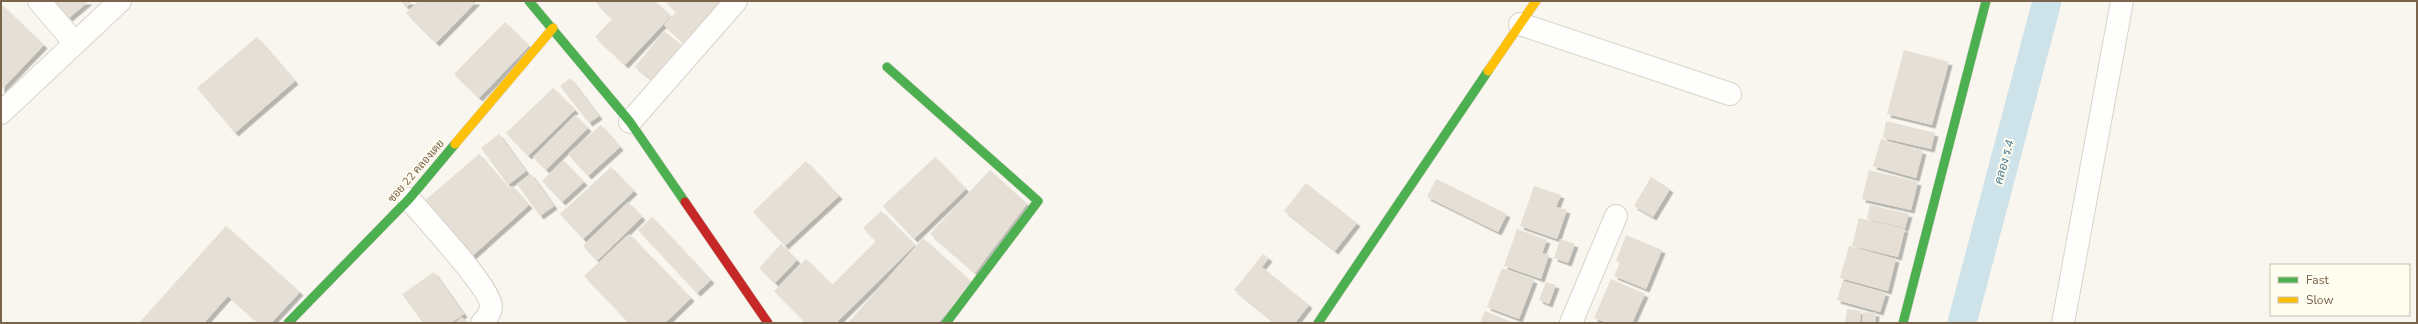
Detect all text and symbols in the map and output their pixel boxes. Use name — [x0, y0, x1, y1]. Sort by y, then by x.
street label: ซอย 22 คลองเตย — [384, 136, 448, 206]
water label: คลอง ร.4 — [1990, 138, 2018, 186]
legend — [2270, 264, 2410, 316]
text: Fast — [2306, 272, 2329, 288]
text: Slow — [2306, 292, 2334, 308]

